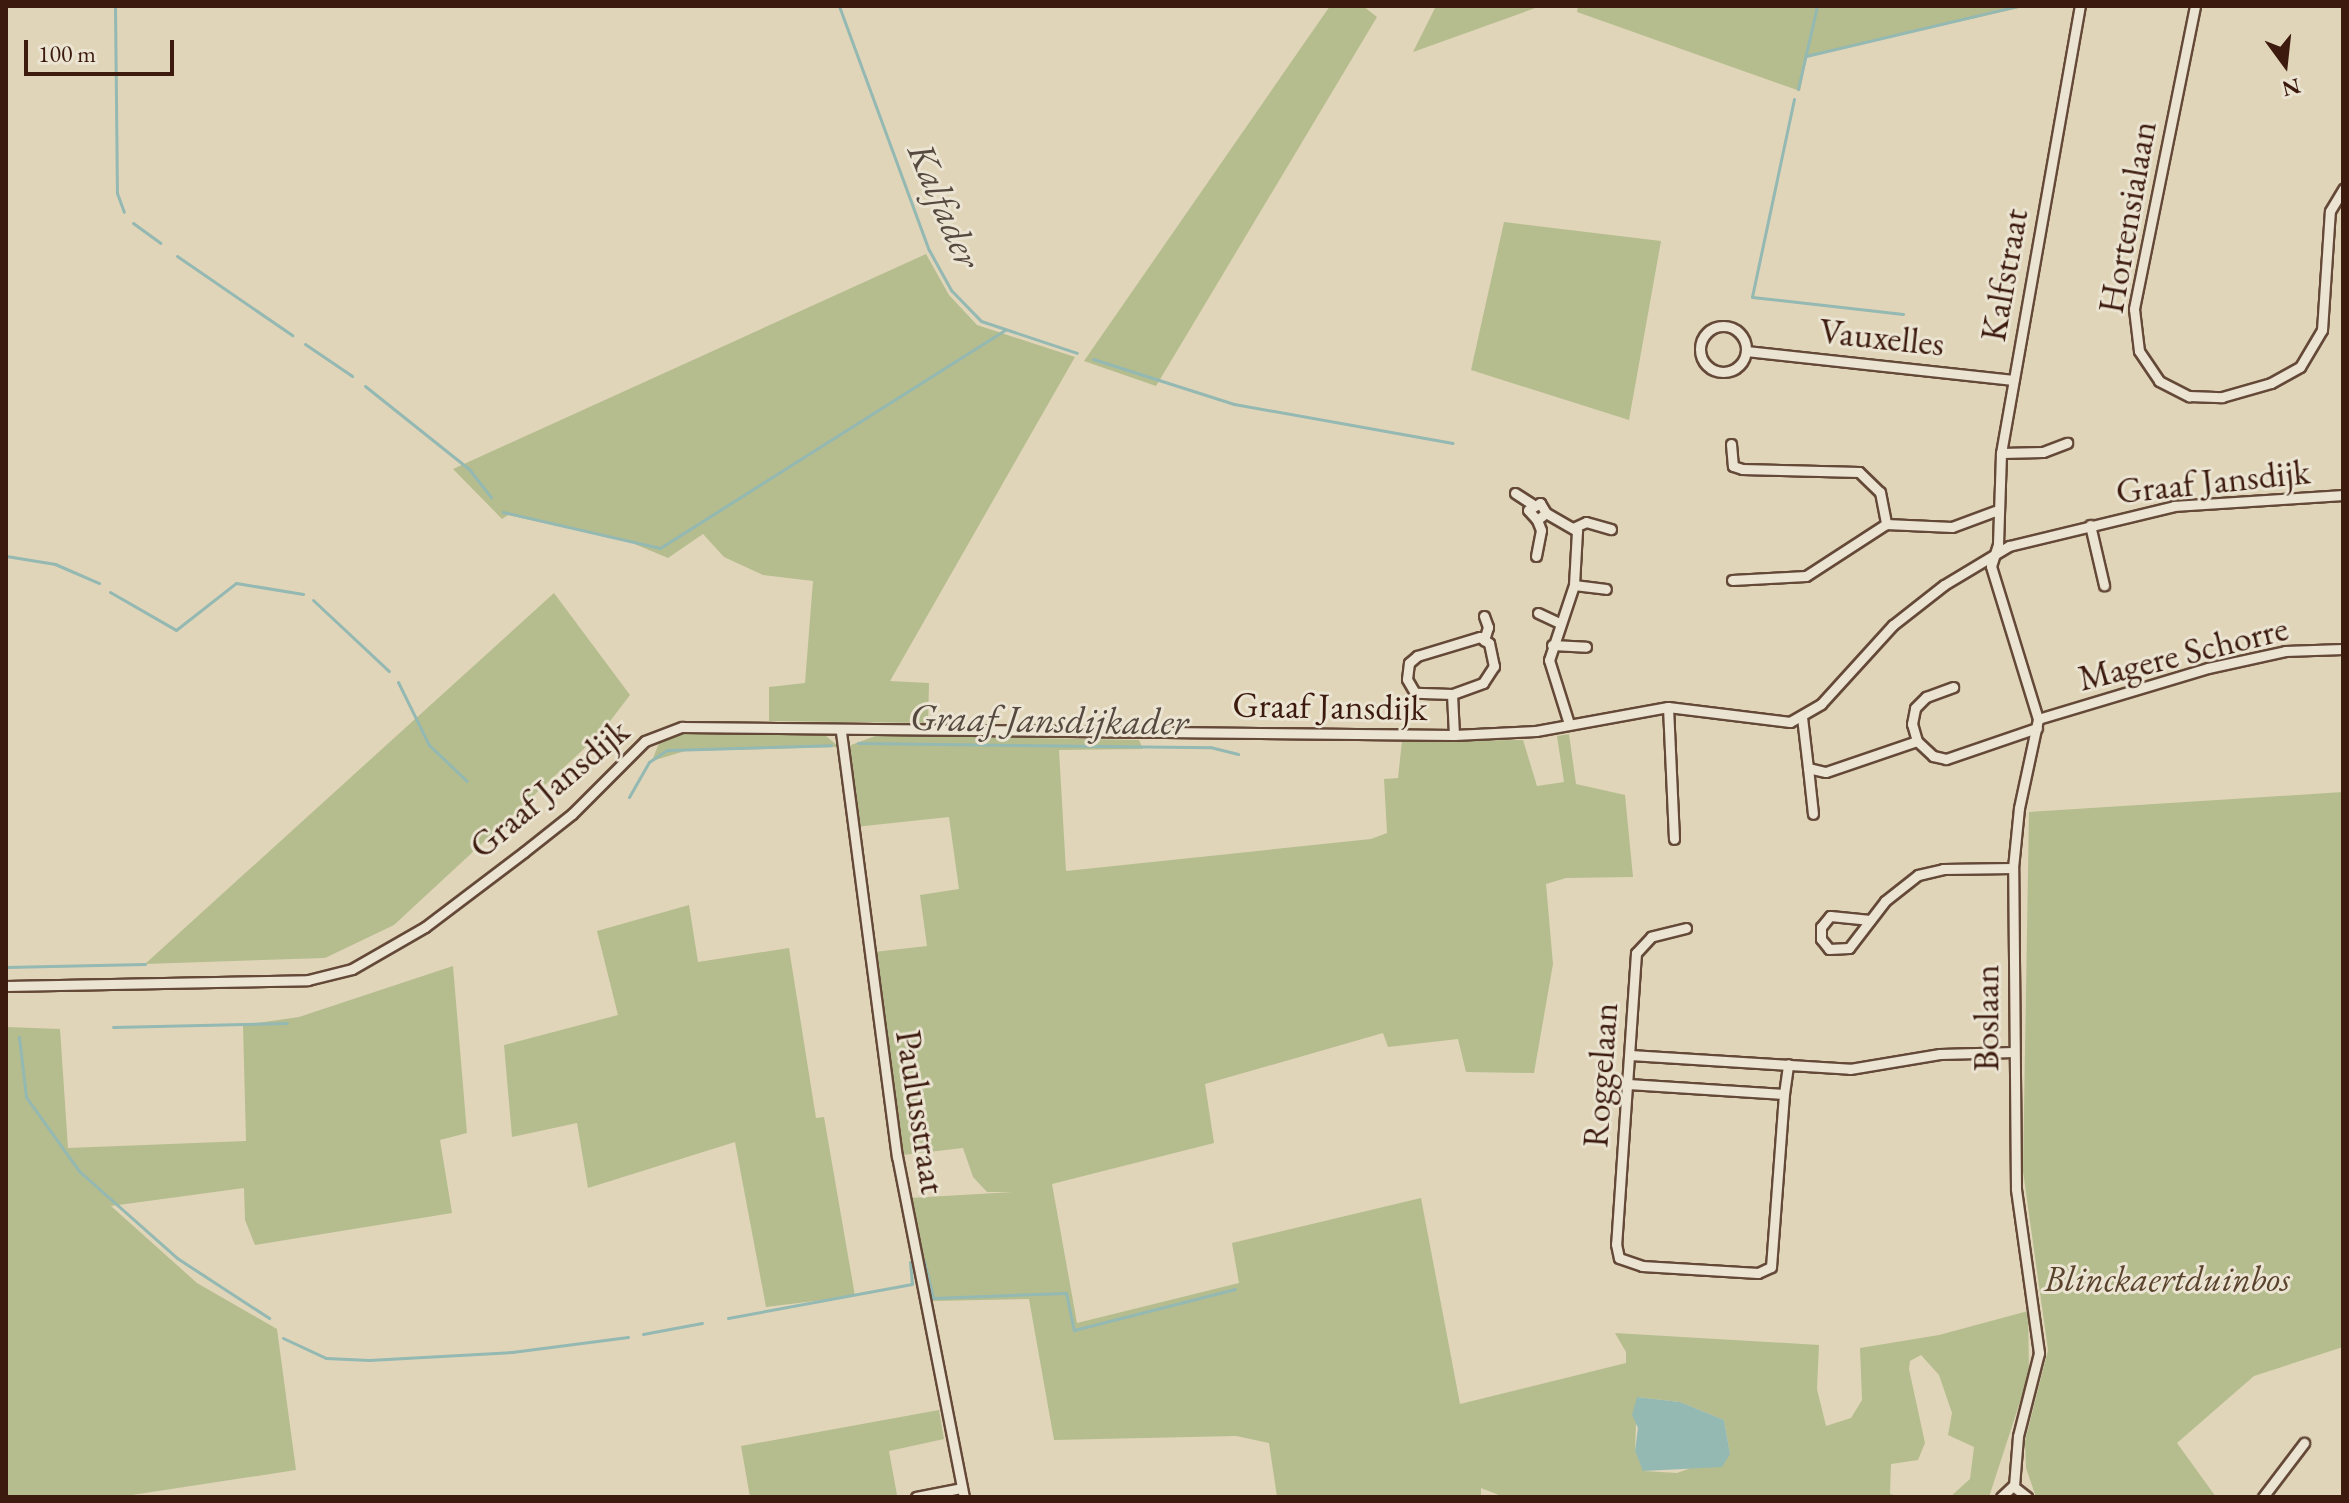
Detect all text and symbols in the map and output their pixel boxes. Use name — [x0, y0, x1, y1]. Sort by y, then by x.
scale bar — [28, 24, 178, 74]
north arrow — [2245, 24, 2325, 104]
text: 100 m — [38, 38, 96, 69]
text: N — [2279, 71, 2304, 104]
street label: Hortensialaan — [2089, 117, 2165, 317]
water label: Kalfader — [898, 136, 992, 274]
street label: Kalfstraat — [1971, 205, 2037, 345]
street label: Vauxelles — [1817, 309, 1947, 365]
street label: Graaf Jansdijk — [2114, 449, 2312, 513]
street label: Magere Schorre — [2074, 606, 2292, 700]
street label: Graaf Jansdijk — [1232, 683, 1428, 729]
water label: Graaf Jansdijkader — [909, 694, 1189, 744]
street label: Graaf Jansdijk — [460, 709, 638, 867]
street label: Boslaan — [1964, 965, 2008, 1071]
street label: Roggelaan — [1573, 1001, 1627, 1149]
street label: Paulusstraat — [887, 1027, 955, 1197]
park label: Blinckaertduinbos — [2044, 1257, 2290, 1301]

